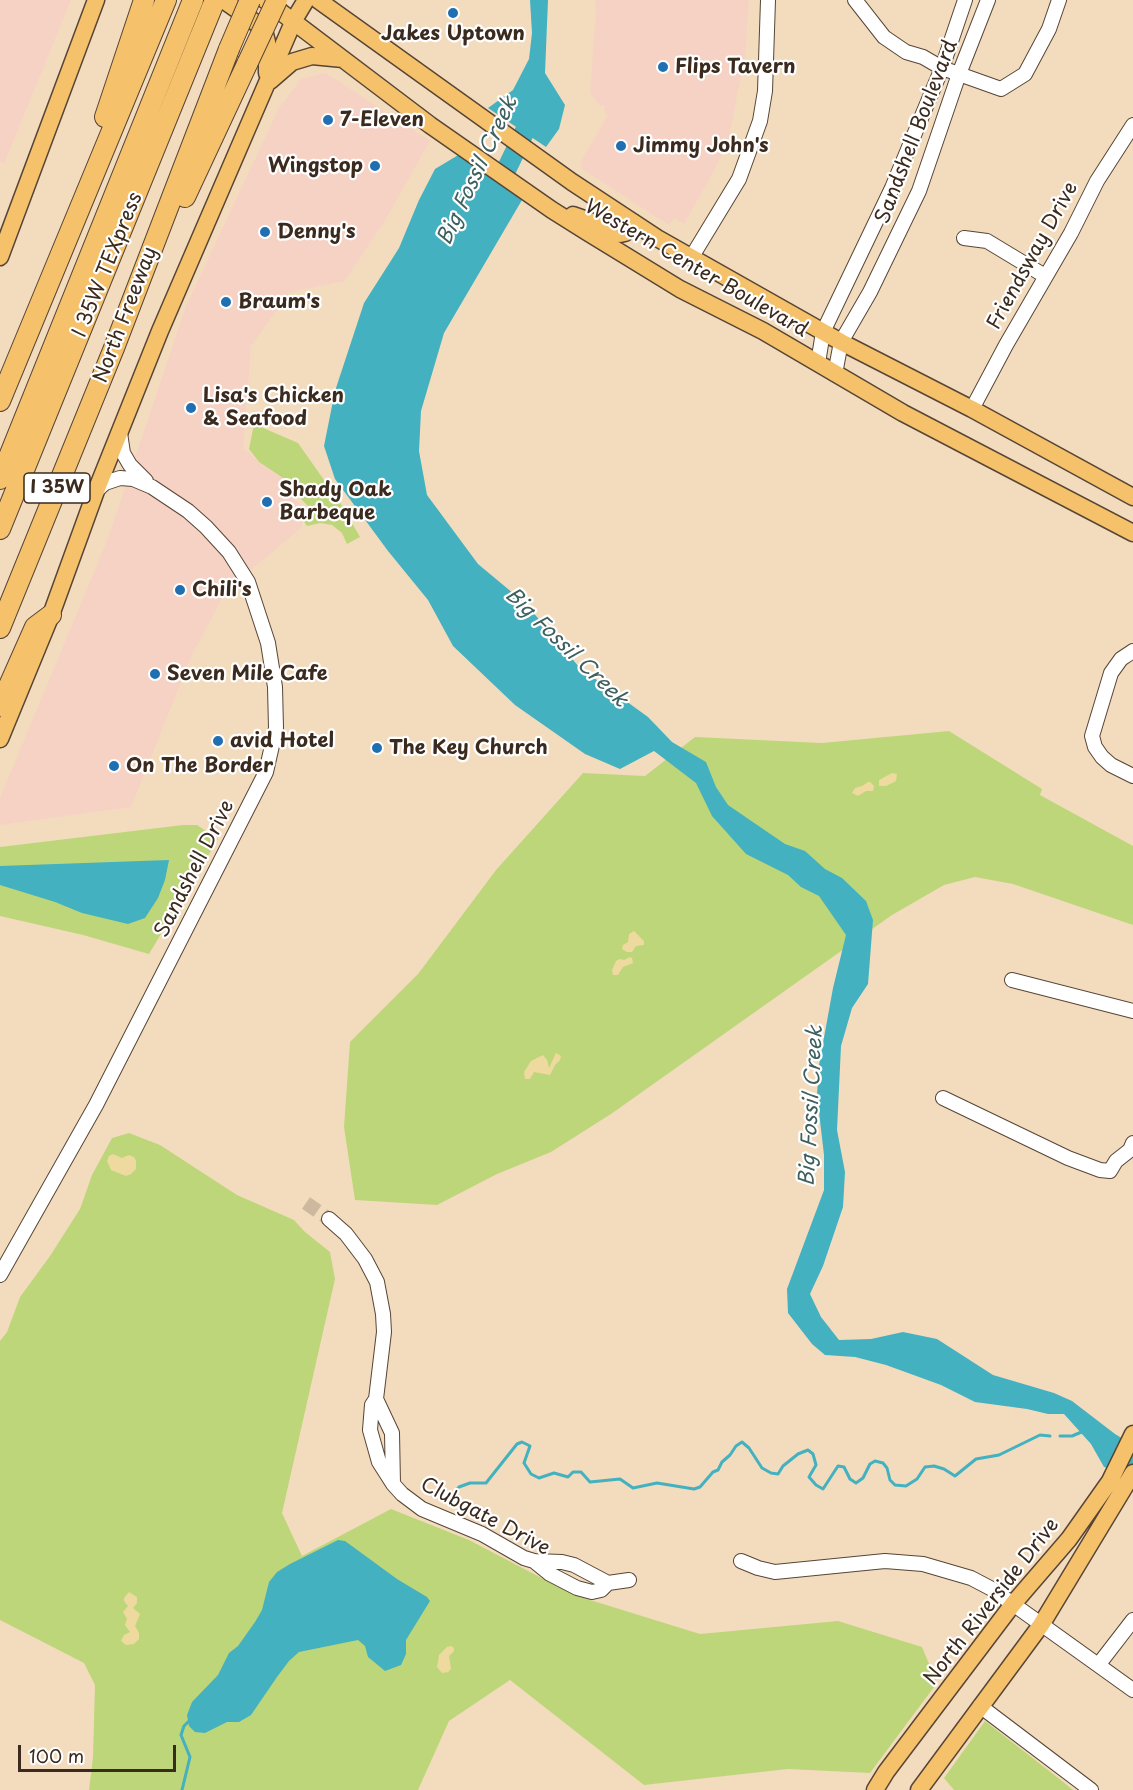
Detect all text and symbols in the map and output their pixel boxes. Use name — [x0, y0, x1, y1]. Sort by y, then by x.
marker: Jakes Uptown — [446, 6, 460, 20]
place label: Jakes Uptown — [381, 22, 525, 46]
street label: Sandshell Boulevard — [871, 37, 963, 227]
place label: Flips Tavern — [675, 55, 796, 79]
marker: Flips Tavern — [656, 60, 670, 74]
water label: Big Fossil Creek — [433, 93, 523, 249]
place label: 7-Eleven — [340, 108, 424, 132]
marker: 7-Eleven — [321, 113, 335, 127]
place label: Jimmy John's — [633, 134, 769, 158]
marker: Jimmy John's — [614, 139, 628, 153]
place label: Wingstop — [268, 154, 363, 178]
marker: Wingstop — [368, 159, 382, 173]
street label: Friendsway Drive — [983, 178, 1083, 334]
street label: I 35W TEXpress — [68, 189, 148, 341]
street label: Western Center Boulevard — [580, 195, 812, 343]
place label: Denny's — [277, 220, 355, 244]
marker: Denny's — [258, 225, 272, 239]
street label: North Freeway — [89, 244, 163, 386]
place label: Braum's — [238, 290, 320, 314]
marker: Braum's — [219, 295, 233, 309]
place label: Lisa's Chicken & Seafood — [203, 384, 344, 431]
marker: Lisa's Chicken & Seafood — [184, 401, 198, 415]
road number: I 35W — [24, 473, 90, 503]
place label: Shady Oak Barbeque — [279, 478, 392, 525]
marker: Shady Oak Barbeque — [260, 495, 274, 509]
place label: Chili's — [192, 578, 251, 602]
marker: Chili's — [173, 583, 187, 597]
water label: Big Fossil Creek — [499, 583, 633, 713]
place label: Seven Mile Cafe — [167, 662, 328, 686]
marker: Seven Mile Cafe — [148, 667, 162, 681]
place label: avid Hotel — [230, 729, 334, 753]
marker: avid Hotel — [211, 734, 225, 748]
place label: The Key Church — [389, 736, 548, 760]
marker: The Key Church — [370, 741, 384, 755]
place label: On The Border — [126, 754, 273, 778]
marker: On The Border — [107, 759, 121, 773]
street label: Sandshell Drive — [150, 796, 240, 942]
water label: Big Fossil Creek — [795, 1025, 829, 1187]
street label: Clubgate Drive — [416, 1473, 554, 1561]
street label: North Riverside Drive — [919, 1514, 1065, 1690]
scale bar — [21, 1733, 178, 1771]
text: 100 m — [29, 1742, 84, 1769]

